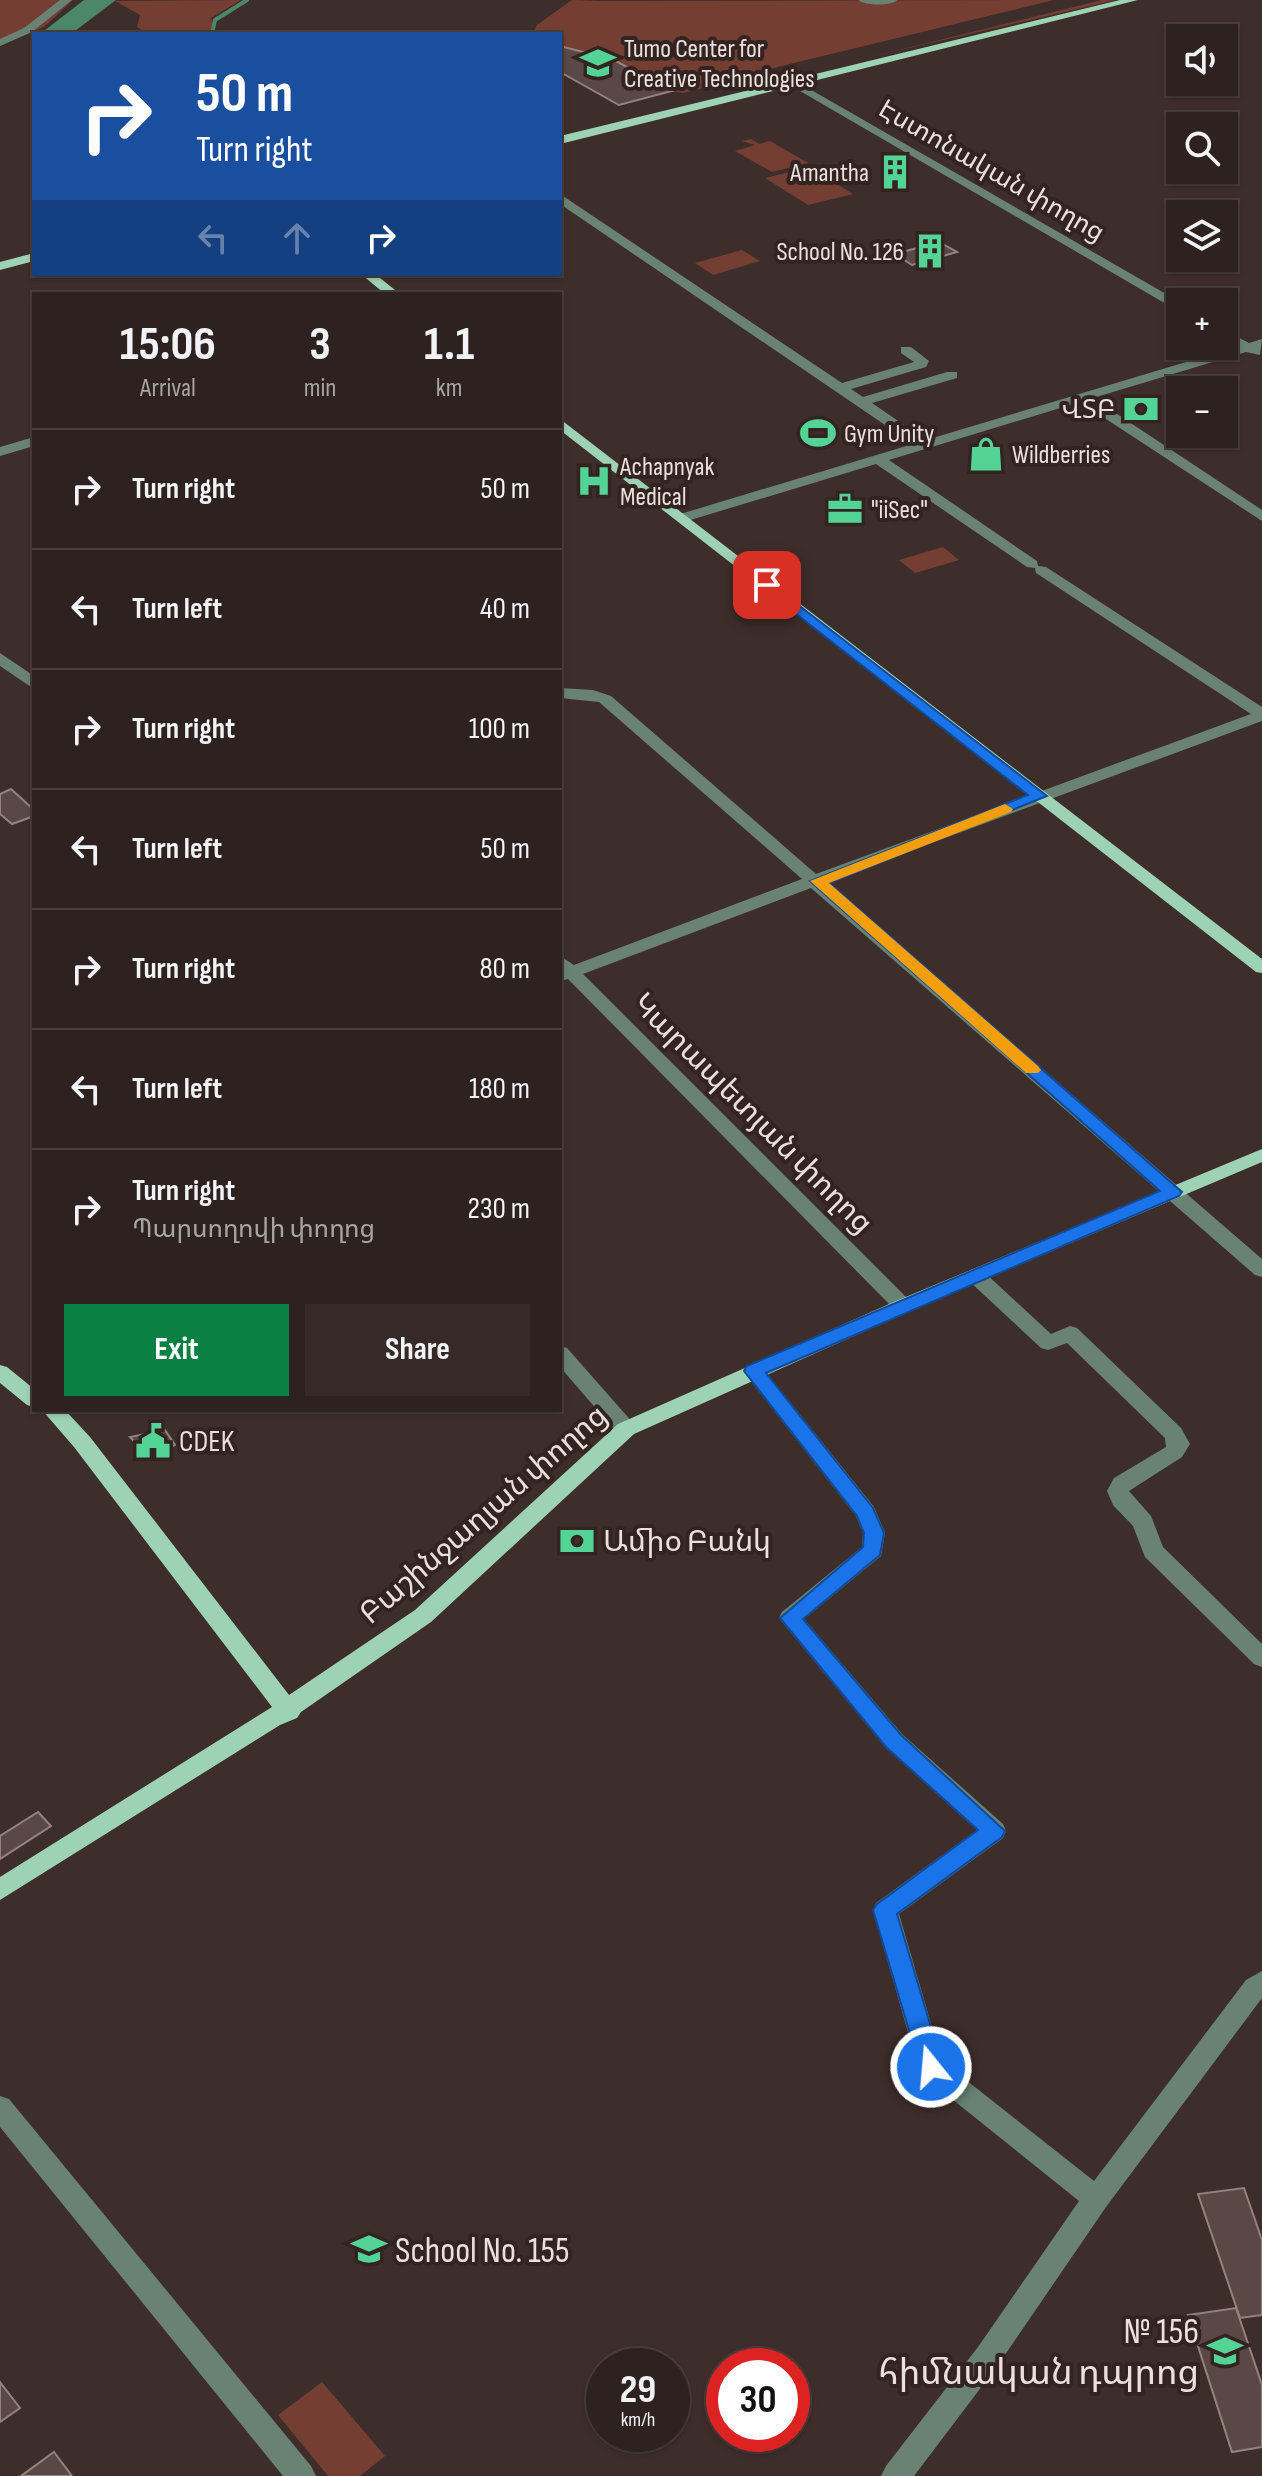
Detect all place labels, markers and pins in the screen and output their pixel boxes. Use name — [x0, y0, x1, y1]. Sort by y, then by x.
place label: Tumo Center for Creative Technologies — [624, 34, 815, 95]
school or university icon: Tumo Center for Creative Technologies — [579, 44, 617, 82]
building icon: Amantha — [876, 153, 914, 191]
place label: Amantha — [789, 158, 869, 189]
building icon: School No. 126 — [911, 232, 949, 270]
place label: School No. 126 — [776, 237, 904, 268]
bank icon: ՎՏԲ — [1122, 390, 1160, 428]
place label: ՎՏԲ — [1062, 395, 1115, 426]
sports icon: Gym Unity — [799, 414, 837, 452]
place label: Gym Unity — [844, 419, 934, 450]
shop icon: Wildberries — [967, 435, 1005, 473]
place label: Wildberries — [1012, 440, 1110, 471]
place label: Achapnyak Medical — [619, 452, 715, 513]
hospital icon: Achapnyak Medical — [575, 462, 613, 500]
office icon: "iiSec" — [826, 490, 864, 528]
place label: "iiSec" — [871, 495, 928, 526]
pin — [733, 551, 801, 619]
public building icon: CDEK — [134, 1422, 172, 1460]
place label: CDEK — [179, 1424, 235, 1460]
bank icon: Ամիօ Բանկ — [558, 1522, 596, 1560]
place label: Ամիօ Բանկ — [603, 1524, 771, 1560]
school or university icon: School No. 155 — [350, 2230, 388, 2268]
place label: School No. 155 — [395, 2230, 570, 2273]
place label: № 156 հիմնական դպրոց — [878, 2311, 1199, 2395]
school or university icon: № 156 հիմնական դպրոց — [1206, 2332, 1244, 2370]

